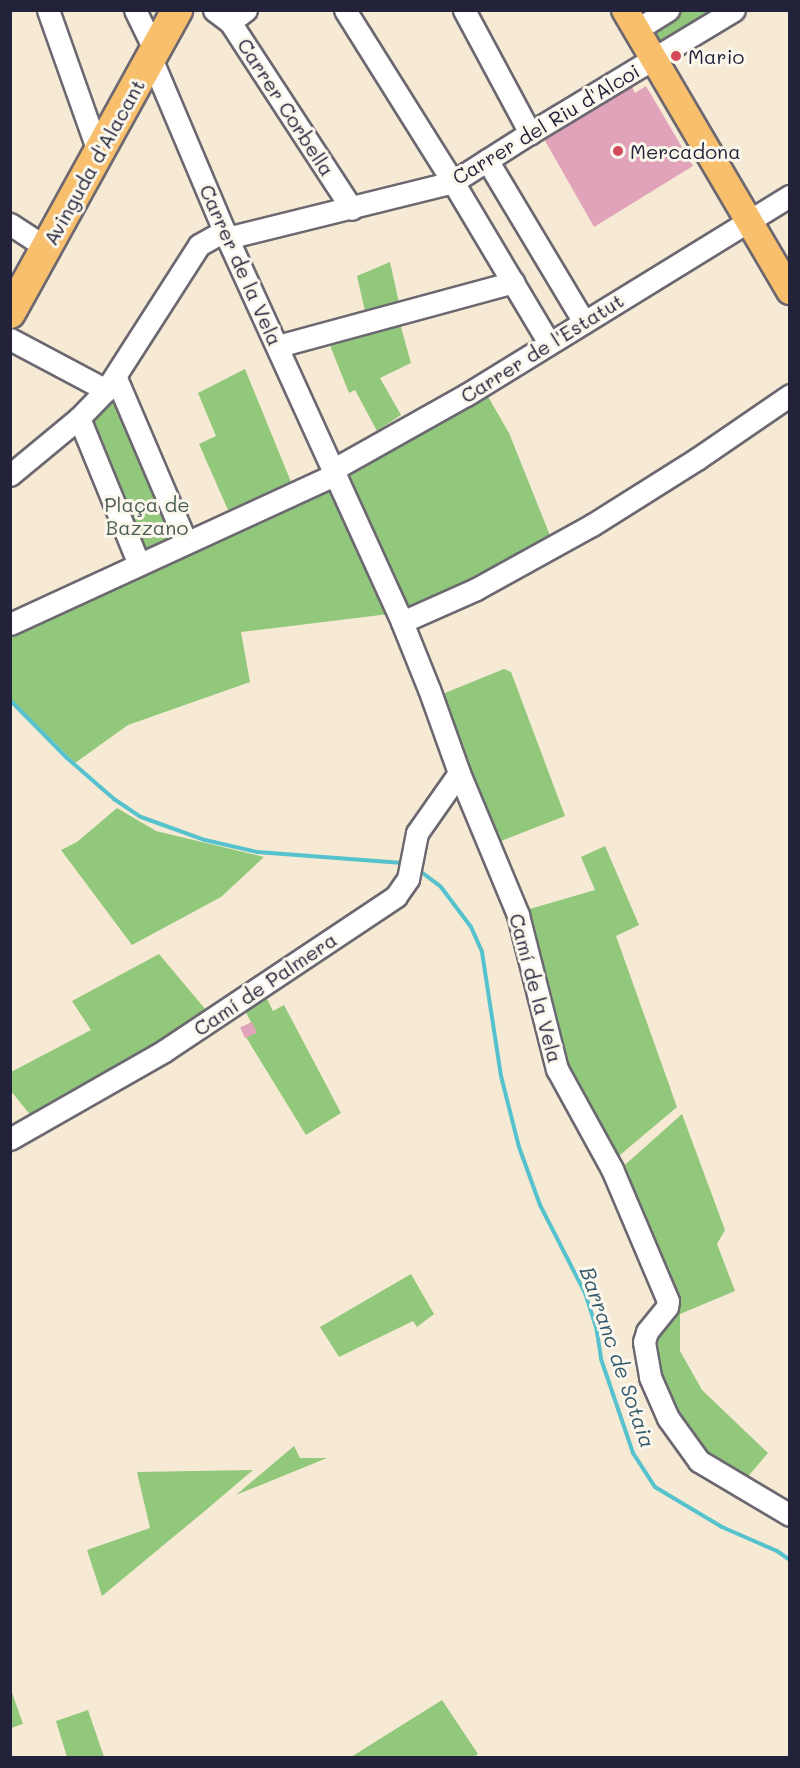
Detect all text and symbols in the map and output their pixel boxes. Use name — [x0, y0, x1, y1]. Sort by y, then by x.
street label: Carrer Corbella — [233, 34, 339, 180]
place label: Mario — [688, 44, 744, 68]
marker: Mario — [669, 49, 683, 63]
street label: Carrer del Riu d'Alcoi — [448, 59, 644, 189]
street label: Avinguda d'Alacant — [38, 75, 150, 249]
place label: Mercadona — [630, 139, 741, 163]
marker: Mercadona — [611, 144, 625, 158]
street label: Carrer de la Vela — [195, 181, 287, 349]
street label: Carrer de l'Estatut — [456, 288, 628, 408]
park label: Plaça de Bazzano — [104, 492, 190, 539]
street label: Camí de la Vela — [505, 911, 567, 1065]
street label: Camí de Palmera — [189, 927, 341, 1041]
water label: Barranc de Sotaia — [575, 1263, 661, 1451]

